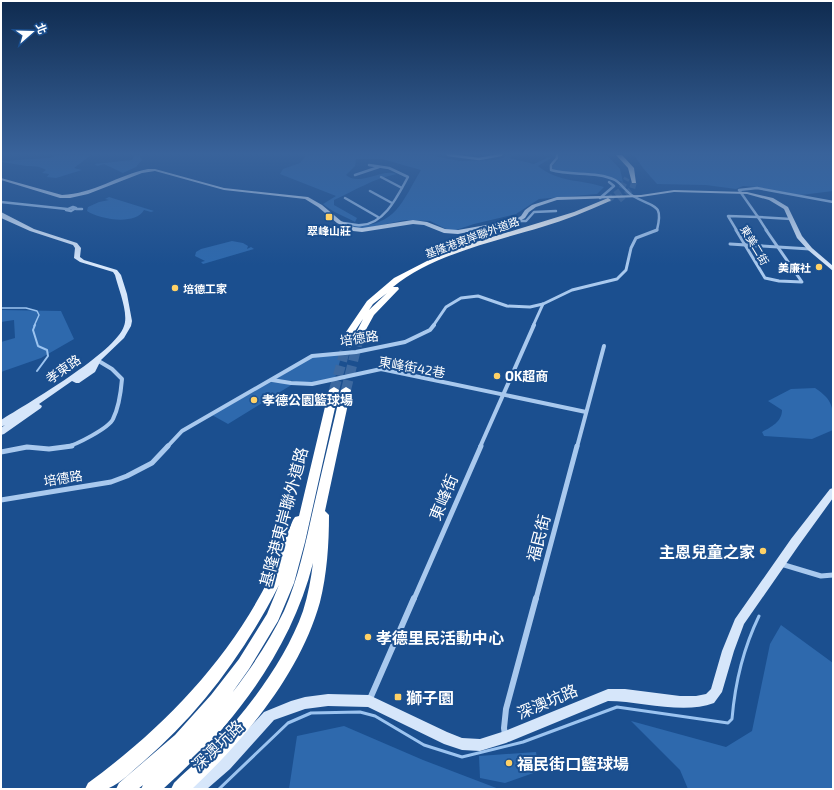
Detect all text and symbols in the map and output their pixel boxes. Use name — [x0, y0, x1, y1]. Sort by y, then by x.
north arrow — [12, 12, 52, 52]
text: 北 — [34, 21, 50, 36]
marker: 翠峰山莊 — [324, 212, 334, 222]
street label: 基隆港東岸聯外道路 — [423, 214, 521, 260]
street label: 東美二街 — [738, 223, 772, 267]
place label: 翠峰山莊 — [307, 224, 351, 237]
place label: 美廉社 — [778, 261, 811, 274]
marker: 美廉社 — [814, 262, 824, 272]
place label: 培德工家 — [183, 282, 227, 295]
marker: 培德工家 — [170, 283, 180, 293]
street label: 培德路 — [339, 327, 379, 349]
street label: 孝東路 — [42, 351, 84, 387]
street label: 東峰街42巷 — [377, 353, 447, 381]
place label: OK超商 — [505, 368, 548, 384]
marker: OK超商 — [492, 371, 502, 381]
place label: 孝德公園籃球場 — [262, 392, 353, 408]
marker: 孝德公園籃球場 — [249, 395, 259, 405]
street label: 基隆港東岸聯外道路 — [255, 445, 311, 589]
street label: 培德路 — [42, 467, 84, 489]
street label: 東峰街 — [425, 471, 461, 523]
street label: 福民街 — [523, 512, 553, 564]
place label: 主恩兒童之家 — [659, 542, 755, 561]
marker: 主恩兒童之家 — [758, 546, 768, 556]
place label: 孝德里民活動中心 — [376, 628, 504, 647]
marker: 孝德里民活動中心 — [363, 632, 373, 642]
street label: 深澳坑路 — [514, 680, 580, 722]
place label: 獅子園 — [406, 688, 454, 707]
marker: 獅子園 — [393, 692, 403, 702]
street label: 深澳坑路 — [187, 716, 247, 774]
place label: 福民街口籃球場 — [517, 754, 629, 773]
marker: 福民街口籃球場 — [504, 758, 514, 768]

